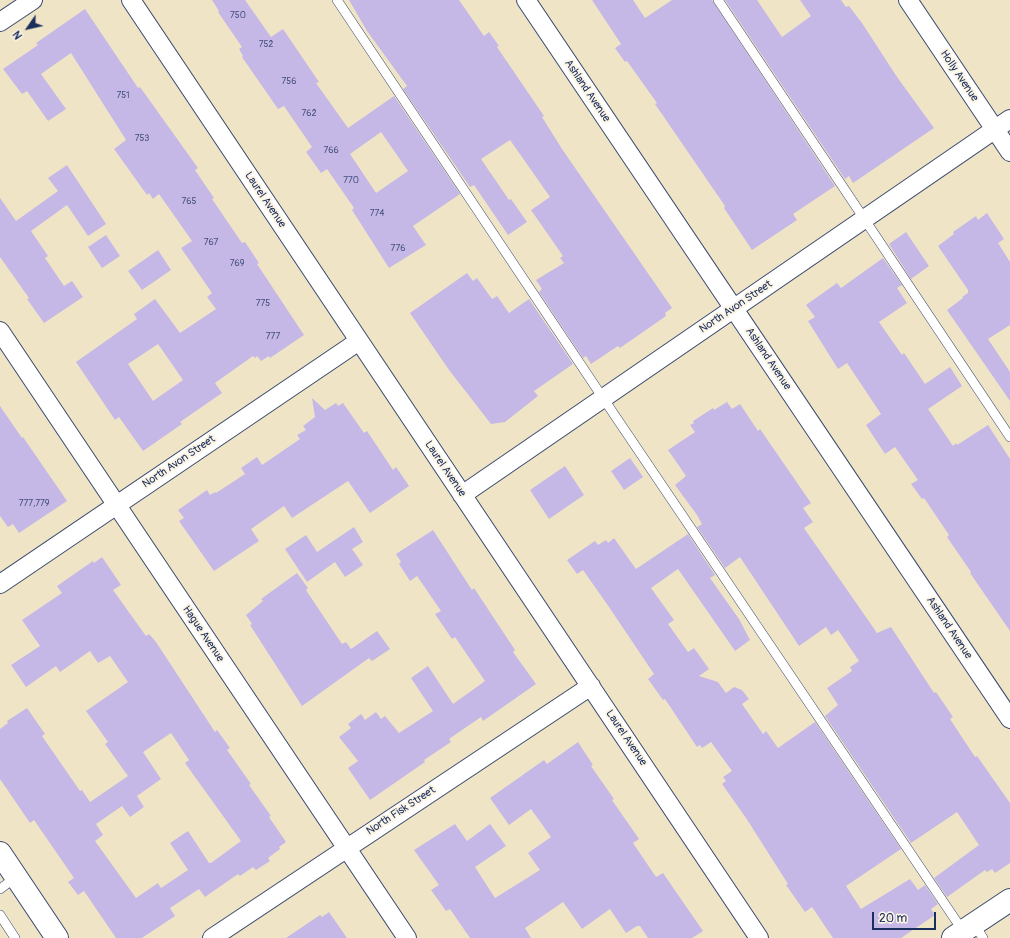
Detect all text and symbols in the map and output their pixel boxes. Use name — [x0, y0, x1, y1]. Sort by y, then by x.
north arrow — [8, 8, 48, 48]
house number: 750 — [230, 11, 246, 21]
text: N — [10, 28, 25, 42]
house number: 752 — [259, 40, 273, 50]
street label: Holly Avenue — [937, 48, 981, 104]
street label: Ashland Avenue — [561, 57, 613, 125]
house number: 756 — [282, 77, 296, 87]
house number: 751 — [116, 91, 130, 101]
house number: 762 — [301, 109, 317, 119]
house number: 753 — [135, 134, 149, 144]
house number: 766 — [323, 146, 339, 156]
street label: Laurel Avenue — [241, 170, 289, 230]
house number: 770 — [343, 176, 359, 186]
house number: 765 — [182, 197, 196, 207]
house number: 774 — [370, 209, 384, 219]
house number: 767 — [204, 238, 218, 248]
house number: 776 — [391, 244, 405, 254]
house number: 769 — [230, 259, 244, 269]
street label: North Avon Street — [697, 278, 775, 336]
house number: 775 — [256, 299, 270, 309]
street label: Ashland Avenue — [742, 325, 794, 393]
house number: 777 — [266, 332, 280, 342]
street label: North Avon Street — [140, 433, 218, 491]
street label: Laurel Avenue — [421, 439, 469, 499]
house number: 777,779 — [19, 499, 49, 509]
street label: Ashland Avenue — [923, 594, 975, 662]
street label: Hague Avenue — [179, 603, 227, 665]
street label: Laurel Avenue — [602, 708, 650, 768]
street label: North Fisk Street — [364, 784, 438, 838]
scale bar — [874, 904, 938, 930]
text: 20 m — [879, 911, 907, 926]

